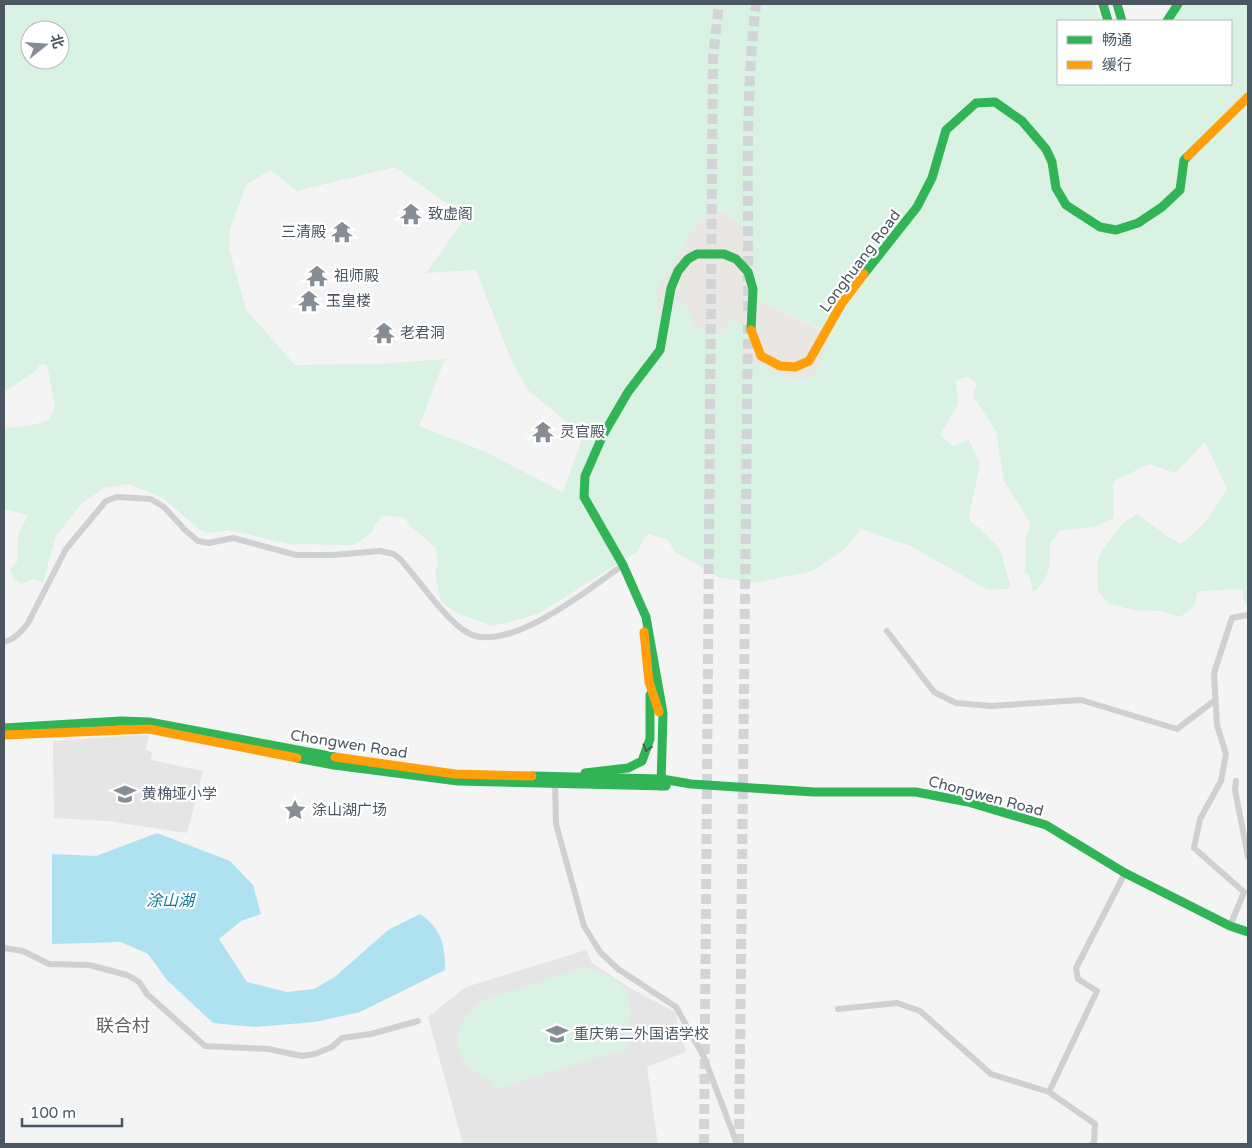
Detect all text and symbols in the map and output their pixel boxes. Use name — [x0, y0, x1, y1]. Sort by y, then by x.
north arrow — [20, 20, 70, 70]
legend — [1057, 20, 1232, 85]
text: 畅通 — [1102, 31, 1132, 49]
text: 北 — [47, 32, 67, 51]
text: 缓行 — [1102, 56, 1132, 74]
temple icon: 致虚阁 — [398, 201, 424, 227]
place label: 致虚阁 — [428, 205, 473, 223]
street label: Longhuang Road — [816, 206, 904, 316]
temple icon: 三清殿 — [329, 219, 355, 245]
place label: 三清殿 — [281, 223, 326, 241]
temple icon: 祖师殿 — [304, 263, 330, 289]
place label: 祖师殿 — [334, 267, 379, 285]
temple icon: 玉皇楼 — [296, 288, 322, 314]
place label: 玉皇楼 — [326, 292, 371, 310]
temple icon: 老君洞 — [371, 320, 397, 346]
place label: 老君洞 — [400, 324, 445, 342]
temple icon: 灵官殿 — [530, 419, 556, 445]
place label: 灵官殿 — [560, 423, 605, 441]
street label: Chongwen Road — [289, 726, 409, 762]
one-way arrow — [643, 743, 653, 751]
street label: Chongwen Road — [927, 772, 1045, 820]
school or university icon: 黄桷垭小学 — [112, 781, 138, 807]
place label: 黄桷垭小学 — [142, 785, 217, 803]
place icon: 涂山湖广场 — [282, 797, 308, 823]
place label: 涂山湖广场 — [312, 801, 387, 819]
water label: 涂山湖 — [146, 891, 197, 911]
district label: 联合村 — [96, 1015, 150, 1037]
school or university icon: 重庆第二外国语学校 — [544, 1021, 570, 1047]
place label: 重庆第二外国语学校 — [574, 1025, 709, 1043]
scale bar — [22, 1096, 122, 1128]
text: 100 m — [30, 1104, 76, 1122]

